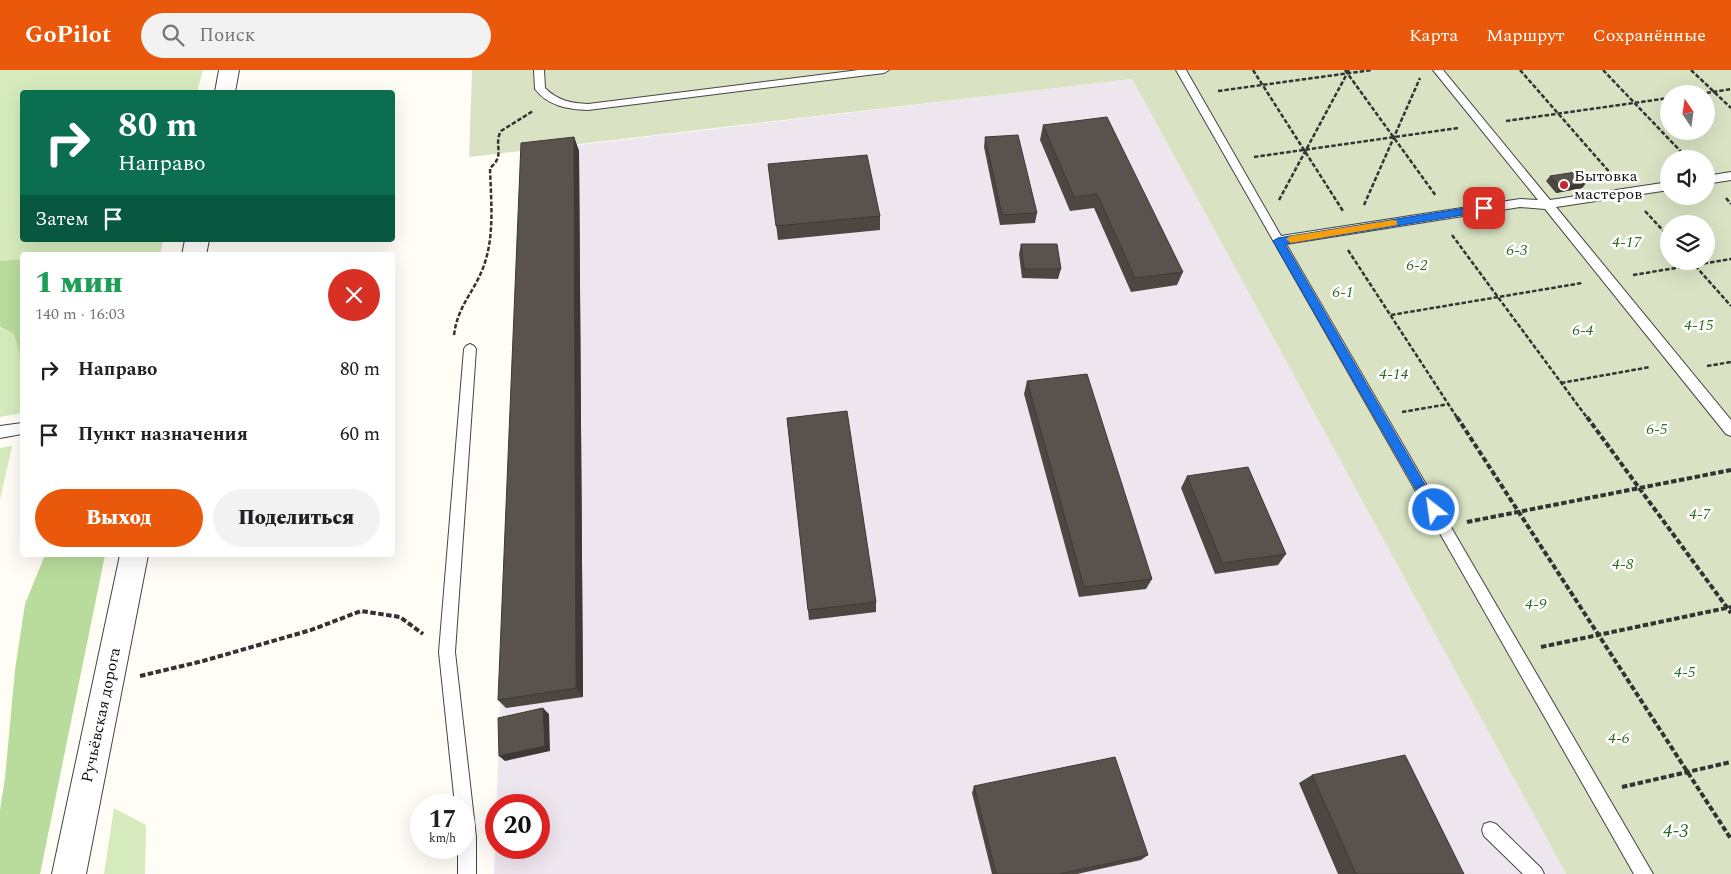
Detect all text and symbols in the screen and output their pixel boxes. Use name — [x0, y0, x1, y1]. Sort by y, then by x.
search box — [141, 13, 491, 58]
text: GoPilot — [25, 17, 111, 53]
icon: search — [159, 21, 187, 49]
text: Поиск — [199, 21, 255, 50]
text: Карта — [1409, 22, 1458, 49]
text: Маршрут — [1486, 22, 1565, 49]
text: Сохранённые — [1593, 22, 1706, 49]
north arrow — [1660, 85, 1715, 140]
map controls — [1660, 85, 1715, 270]
text: 80 m — [118, 99, 198, 152]
icon: right — [35, 110, 100, 175]
text: Направо — [118, 147, 206, 180]
button: sound — [1660, 150, 1715, 205]
place label: Бытовка мастеров — [1574, 164, 1642, 206]
marker: Бытовка мастеров — [1558, 179, 1570, 191]
pin — [1463, 187, 1505, 229]
icon: arrive — [1470, 194, 1498, 222]
text: Затем — [35, 205, 89, 234]
icon: arrive — [99, 205, 127, 233]
button: layers — [1660, 215, 1715, 270]
park label: 4-17 — [1611, 230, 1643, 254]
park label: 6-3 — [1506, 238, 1528, 262]
park label: 6-2 — [1406, 253, 1428, 277]
text: 1 мин — [35, 260, 123, 306]
button: close — [328, 269, 380, 321]
park label: 6-1 — [1332, 280, 1354, 304]
text: 140 m · 16:03 — [35, 302, 125, 326]
park label: 4-15 — [1683, 313, 1714, 337]
park label: 6-4 — [1572, 318, 1594, 342]
text: Направо — [78, 355, 157, 384]
text: 80 m — [340, 355, 380, 384]
icon: right — [35, 356, 63, 384]
park label: 4-14 — [1378, 362, 1409, 386]
park label: 6-5 — [1646, 417, 1668, 441]
text: Пункт назначения — [78, 420, 248, 449]
text: 60 m — [340, 420, 380, 449]
icon: arrive — [35, 421, 63, 449]
position arrow — [1407, 483, 1459, 535]
button: Выход — [35, 489, 203, 547]
button: Поделиться — [213, 489, 380, 547]
park label: 4-7 — [1688, 502, 1712, 526]
park label: 4-8 — [1611, 552, 1634, 576]
park label: 4-9 — [1524, 592, 1547, 616]
street label: Ручьёвская дорога — [75, 645, 127, 785]
park label: 4-5 — [1673, 660, 1696, 684]
park label: 4-6 — [1607, 726, 1630, 750]
speed limit sign: 20 — [485, 794, 550, 859]
text: 17 — [428, 801, 457, 839]
park label: 4-3 — [1662, 817, 1689, 846]
text: km/h — [429, 829, 456, 848]

